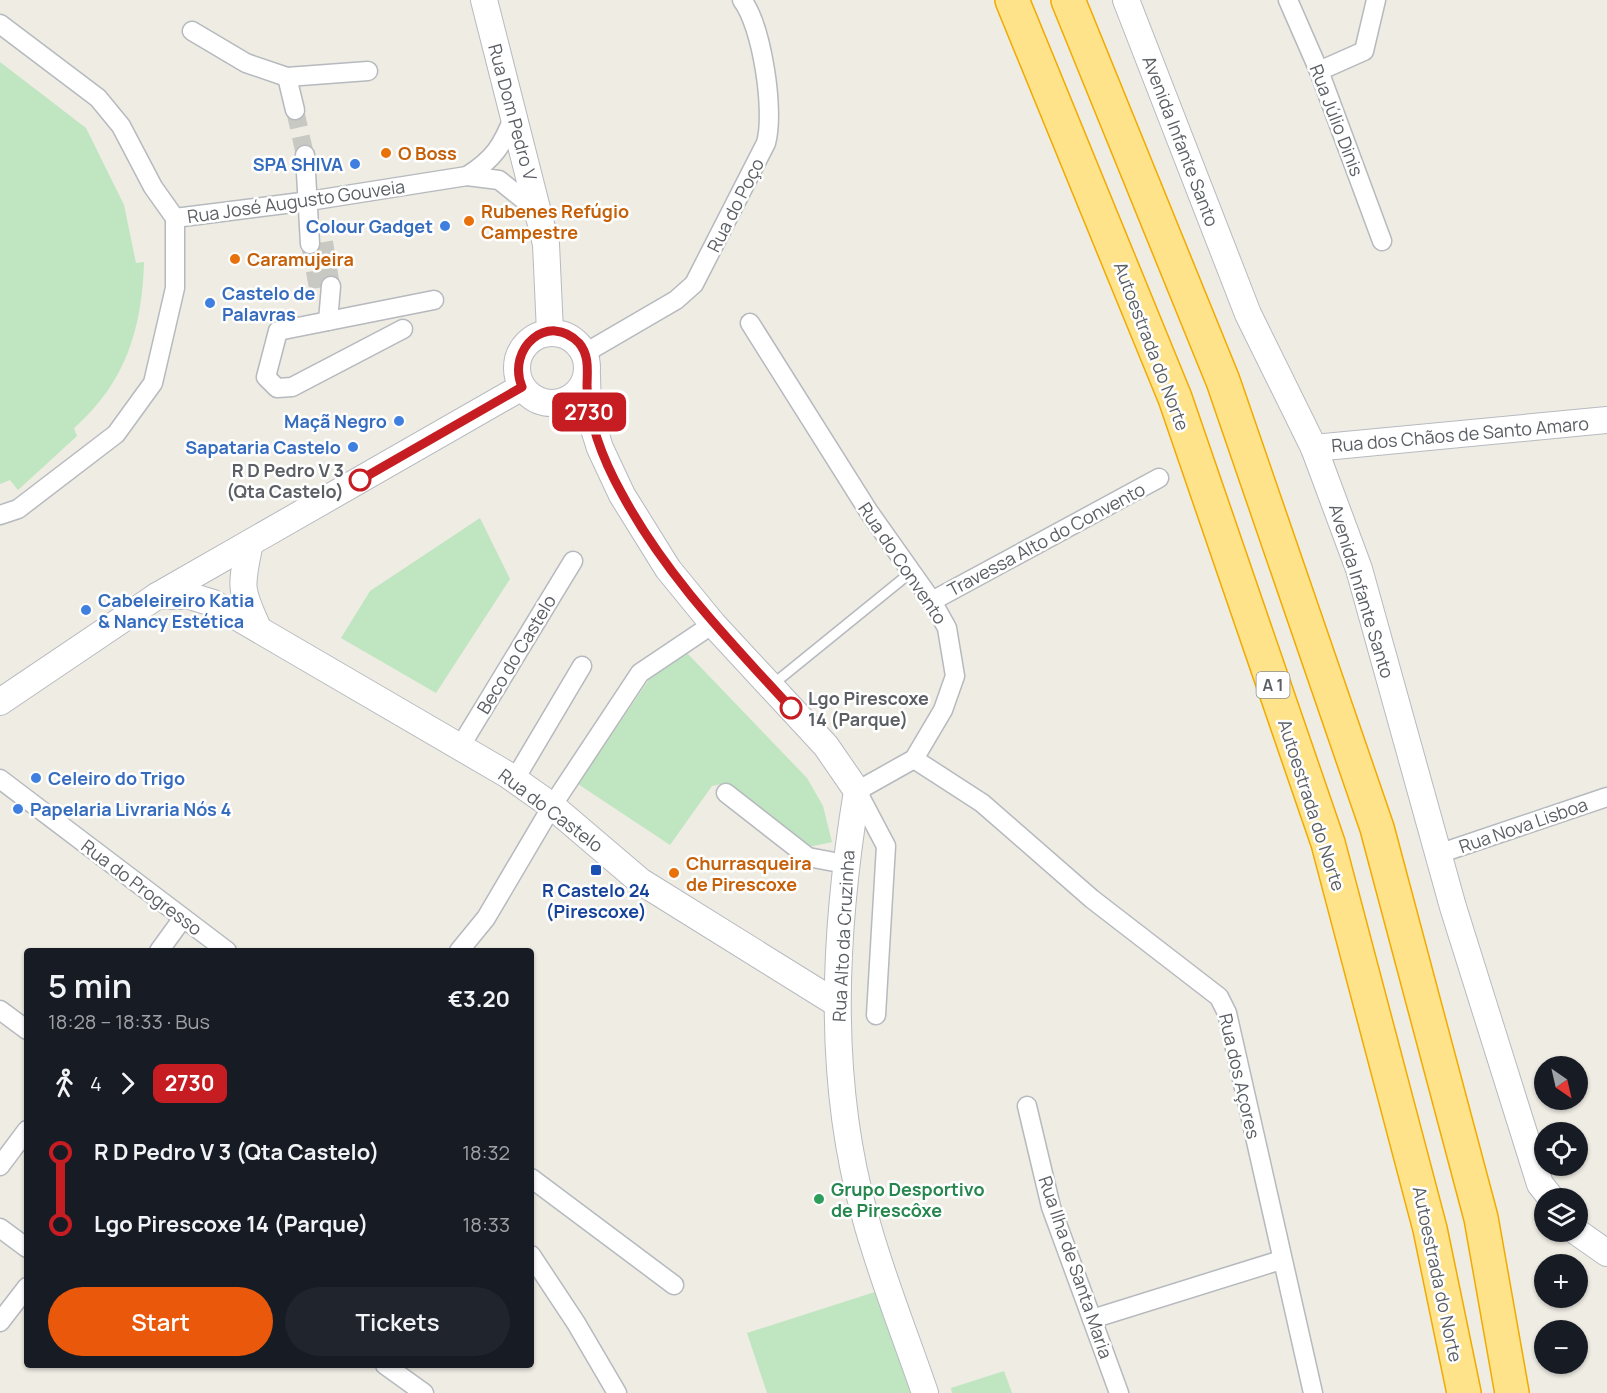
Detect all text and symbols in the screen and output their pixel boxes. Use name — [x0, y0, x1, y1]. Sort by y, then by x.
street label: Rua Dom Pedro V — [483, 41, 543, 183]
street label: Avenida Infante Santo — [1137, 52, 1225, 230]
street label: Rua Júlio Dinis — [1305, 61, 1369, 179]
place label: O Boss — [398, 141, 457, 165]
marker: O Boss — [379, 146, 393, 160]
place label: SPA SHIVA — [253, 152, 343, 176]
street label: Rua do Poço — [701, 154, 769, 256]
marker: SPA SHIVA — [348, 157, 362, 171]
street label: Rua José Augusto Gouveia — [186, 174, 406, 228]
place label: Rubenes Refúgio Campestre — [481, 199, 629, 244]
place label: Colour Gadget — [306, 214, 433, 238]
marker: Rubenes Refúgio Campestre — [462, 214, 476, 228]
marker: Colour Gadget — [438, 219, 452, 233]
place label: Caramujeira — [247, 247, 354, 271]
marker: Caramujeira — [228, 252, 242, 266]
street label: Autoestrada do Norte — [1109, 258, 1195, 434]
place label: Castelo de Palavras — [222, 281, 315, 326]
marker: Castelo de Palavras — [203, 296, 217, 310]
line badge: 2730 — [547, 392, 631, 432]
text: 2730 — [564, 398, 614, 426]
place label: Maçã Negro — [284, 409, 387, 433]
street label: Rua dos Chãos de Santo Amaro — [1330, 411, 1590, 457]
marker: Maçã Negro — [392, 414, 406, 428]
place label: Sapataria Castelo — [185, 435, 341, 459]
marker: Sapataria Castelo — [346, 440, 360, 454]
place label: R D Pedro V 3 (Qta Castelo) — [226, 458, 344, 503]
marker: R D Pedro V 3 (Qta Castelo) — [349, 469, 371, 491]
street label: Travessa Alto do Convento — [943, 477, 1149, 601]
street label: Rua do Convento — [853, 497, 953, 629]
street label: Avenida Infante Santo — [1324, 501, 1400, 681]
place label: Cabeleireiro Katia & Nancy Estética — [98, 588, 254, 633]
street label: Beco do Castelo — [471, 590, 561, 718]
marker: Cabeleireiro Katia & Nancy Estética — [79, 603, 93, 617]
road number: A 1 — [1256, 672, 1290, 698]
place label: Lgo Pirescoxe 14 (Parque) — [808, 686, 929, 731]
marker: Lgo Pirescoxe 14 (Parque) — [780, 697, 802, 719]
street label: Autoestrada do Norte — [1273, 716, 1351, 894]
street label: Rua do Castelo — [494, 763, 608, 857]
place label: Celeiro do Trigo — [48, 766, 185, 790]
marker: Celeiro do Trigo — [29, 771, 43, 785]
street label: Rua Nova Lisboa — [1455, 792, 1591, 858]
place label: Papelaria Livraria Nós 4 — [30, 797, 231, 821]
marker: Papelaria Livraria Nós 4 — [11, 802, 25, 816]
street label: Rua do Progresso — [77, 834, 207, 940]
street label: Rua Alto da Cruzinha — [827, 850, 859, 1022]
place label: Churrasqueira de Pirescoxe — [686, 851, 812, 896]
marker: R Castelo 24 (Pirescoxe) — [589, 863, 603, 877]
marker: Churrasqueira de Pirescoxe — [667, 866, 681, 880]
place label: R Castelo 24 (Pirescoxe) — [542, 878, 650, 923]
text: 5 min — [48, 963, 132, 1008]
text: €3.20 — [448, 984, 510, 1014]
text: 18:28 – 18:33 · Bus — [48, 1008, 210, 1035]
street label: Rua dos Açores — [1214, 1011, 1266, 1141]
north arrow — [1534, 1056, 1588, 1110]
map controls — [1534, 1056, 1588, 1374]
icon: walk — [48, 1067, 81, 1100]
icon: forward — [111, 1067, 144, 1100]
text: 2730 — [165, 1069, 215, 1097]
text: 4 — [90, 1070, 102, 1097]
button: locate — [1534, 1122, 1588, 1176]
text: R D Pedro V 3 (Qta Castelo) — [94, 1137, 379, 1167]
text: 18:32 — [462, 1139, 510, 1166]
street label: Rua Ilha de Santa Maria — [1033, 1173, 1119, 1361]
place label: Grupo Desportivo de Pirescôxe — [831, 1177, 985, 1222]
street label: Autoestrada do Norte — [1408, 1184, 1468, 1364]
button: layers — [1534, 1188, 1588, 1242]
marker: Grupo Desportivo de Pirescôxe — [812, 1192, 826, 1206]
text: Lgo Pirescoxe 14 (Parque) — [94, 1209, 368, 1239]
text: 18:33 — [462, 1211, 510, 1238]
button: + — [1534, 1254, 1588, 1308]
button: Start — [48, 1287, 273, 1356]
button: Tickets — [285, 1287, 510, 1356]
button: − — [1534, 1320, 1588, 1374]

